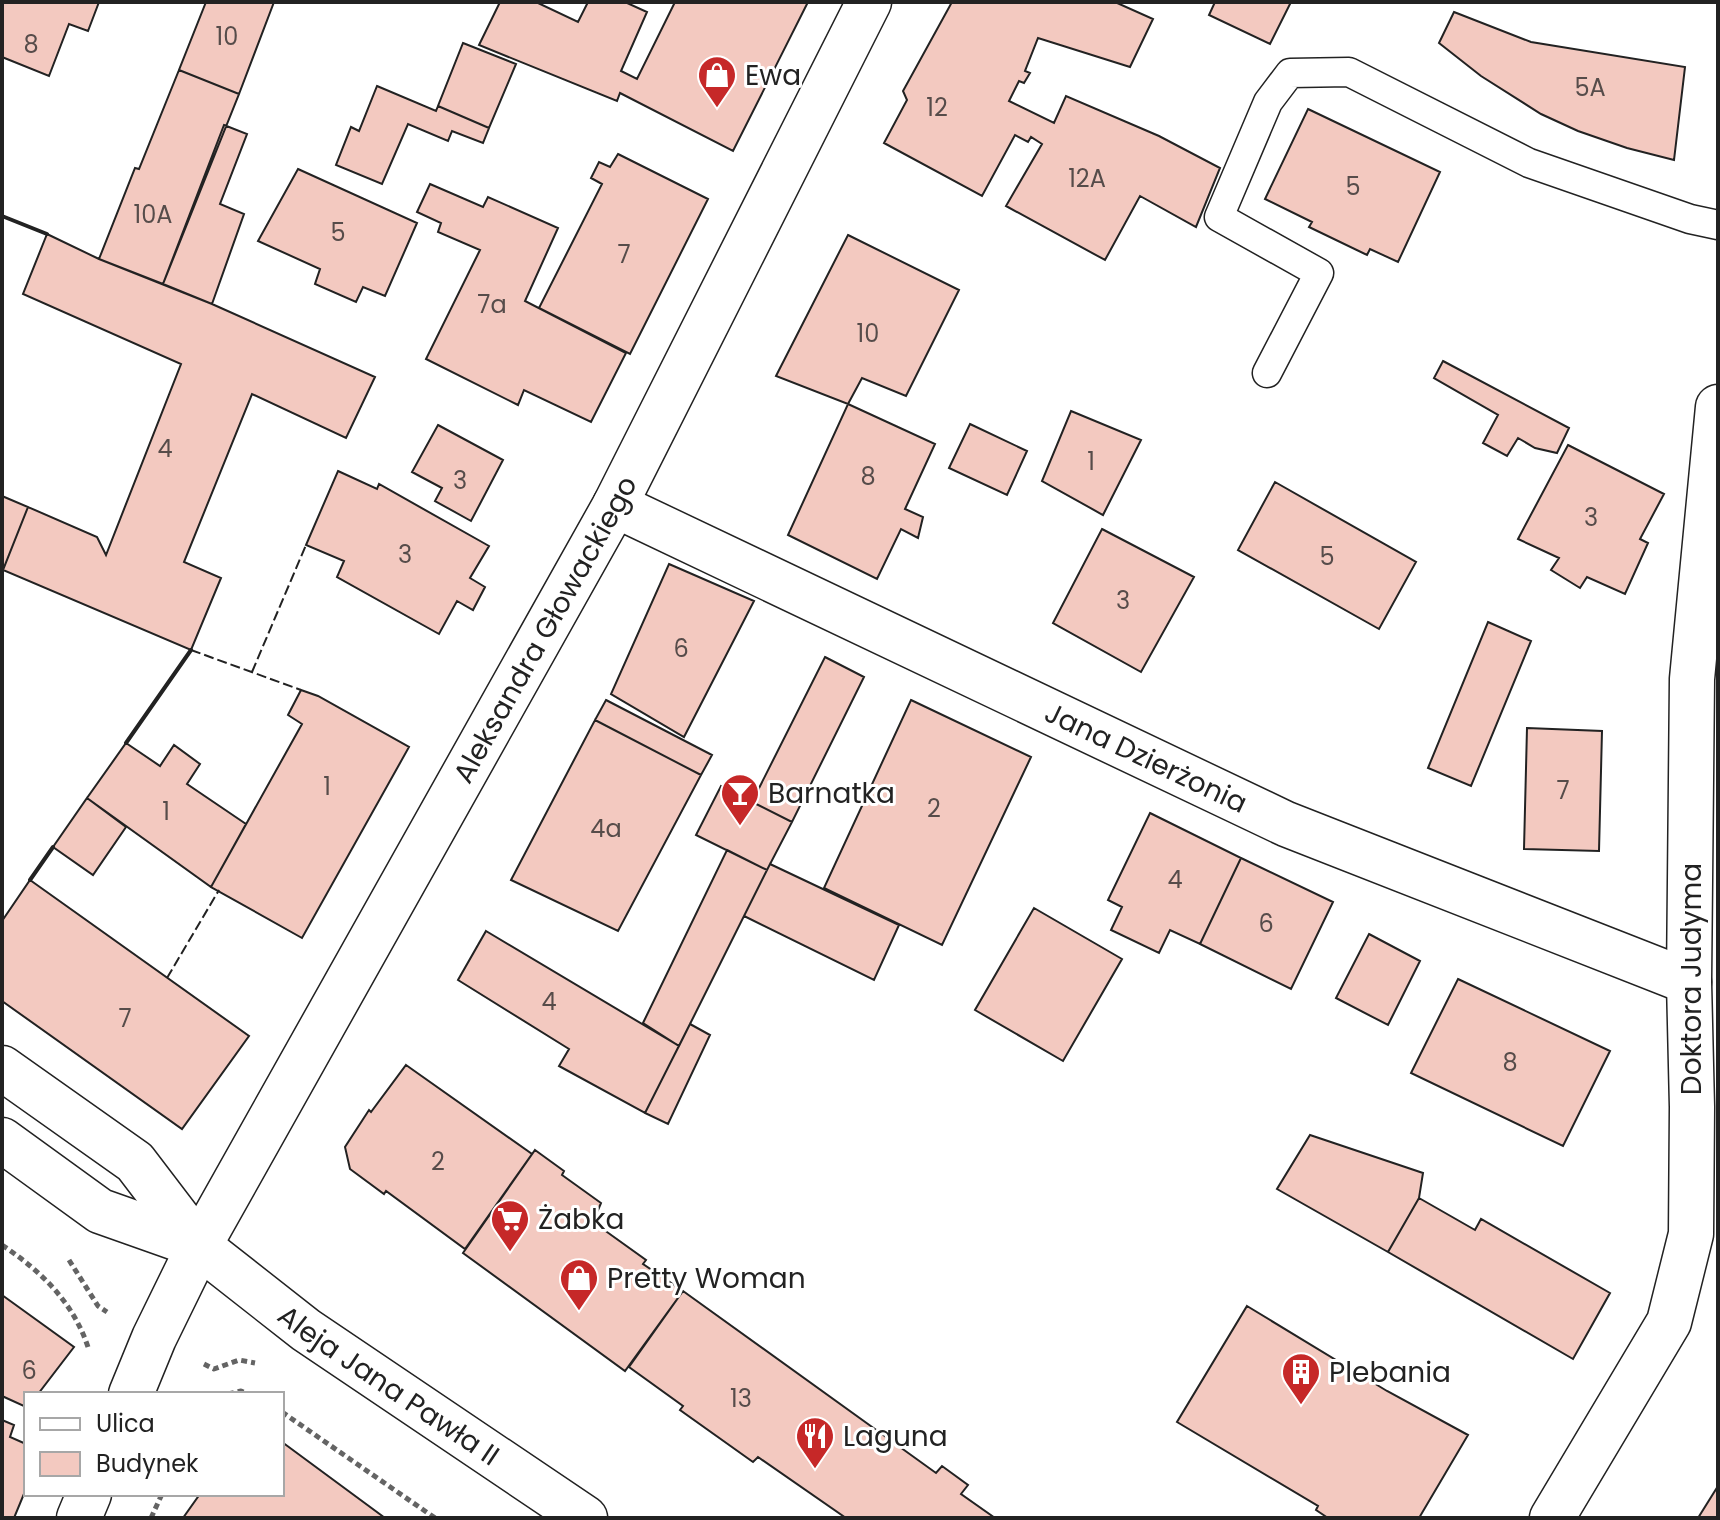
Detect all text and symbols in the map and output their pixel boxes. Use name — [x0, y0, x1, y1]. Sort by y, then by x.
house number: 10 — [216, 20, 238, 53]
house number: 8 — [23, 28, 39, 61]
shop icon: Ewa — [696, 54, 738, 109]
place label: Ewa — [745, 56, 801, 95]
house number: 5A — [1574, 71, 1606, 104]
house number: 12 — [926, 91, 948, 124]
house number: 12A — [1068, 162, 1106, 195]
house number: 5 — [1345, 170, 1361, 203]
house number: 10A — [134, 198, 172, 231]
house number: 5 — [330, 216, 346, 249]
house number: 7 — [617, 238, 631, 271]
house number: 7a — [477, 288, 507, 321]
house number: 10 — [857, 317, 879, 350]
house number: 4 — [157, 432, 173, 465]
house number: 1 — [1087, 445, 1095, 478]
house number: 8 — [860, 460, 876, 493]
house number: 3 — [453, 464, 467, 497]
street label: Aleksandra Głowackiego — [443, 469, 646, 790]
house number: 3 — [1584, 501, 1598, 534]
house number: 3 — [398, 538, 412, 571]
house number: 5 — [1319, 540, 1335, 573]
house number: 3 — [1116, 584, 1130, 617]
house number: 6 — [673, 632, 689, 665]
street label: Jana Dzierżonia — [1038, 693, 1254, 822]
house number: 1 — [323, 770, 331, 803]
bar icon: Barnatka — [719, 772, 761, 827]
place label: Barnatka — [768, 774, 895, 813]
house number: 7 — [1556, 774, 1570, 807]
house number: 2 — [927, 792, 941, 825]
house number: 1 — [162, 795, 170, 828]
house number: 4a — [590, 812, 622, 845]
house number: 4 — [1167, 863, 1183, 896]
street label: Doktora Judyma — [1672, 863, 1711, 1095]
house number: 6 — [1258, 907, 1274, 940]
house number: 4 — [541, 985, 557, 1018]
house number: 7 — [118, 1002, 132, 1035]
house number: 8 — [1502, 1046, 1518, 1079]
house number: 2 — [431, 1145, 445, 1178]
supermarket icon: Żabka — [489, 1198, 531, 1253]
place label: Żabka — [538, 1200, 624, 1239]
shop icon: Pretty Woman — [558, 1257, 600, 1312]
place label: Pretty Woman — [607, 1259, 806, 1298]
street label: Aleja Jana Pawła II — [270, 1296, 507, 1474]
building icon: Plebania — [1280, 1351, 1322, 1406]
place label: Plebania — [1329, 1353, 1451, 1392]
house number: 6 — [21, 1354, 37, 1387]
house number: 13 — [730, 1382, 752, 1415]
legend — [24, 1392, 284, 1496]
text: Ulica — [96, 1407, 155, 1440]
restaurant icon: Laguna — [794, 1415, 836, 1470]
place label: Laguna — [843, 1417, 948, 1456]
text: Budynek — [96, 1447, 199, 1480]

